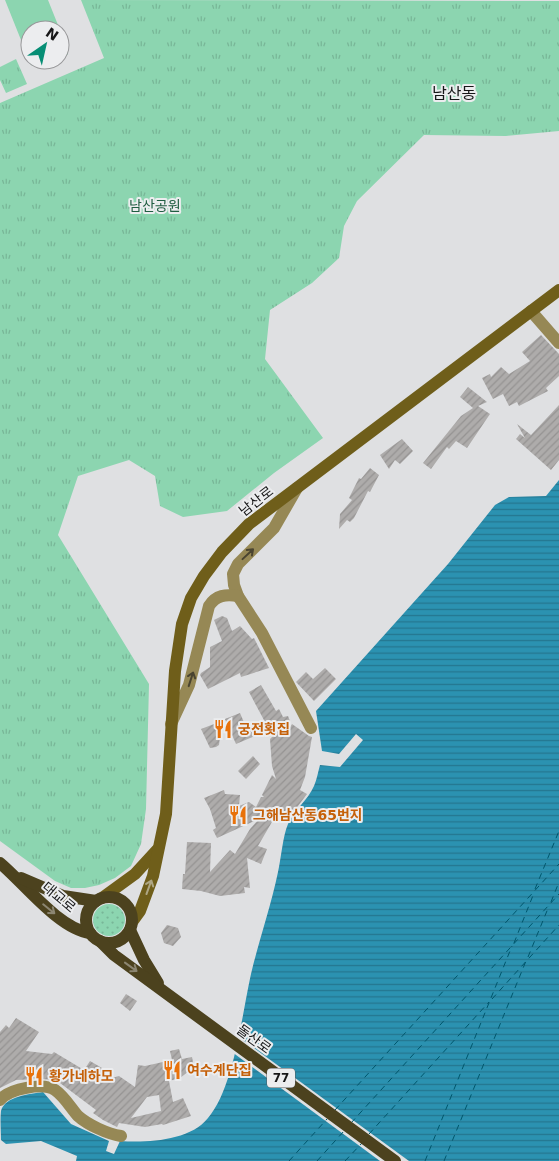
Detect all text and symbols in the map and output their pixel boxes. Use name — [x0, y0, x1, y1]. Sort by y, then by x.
north arrow — [20, 20, 70, 70]
text: N — [43, 24, 62, 44]
district label: 남산동 — [432, 84, 476, 103]
park label: 남산공원 — [129, 198, 181, 214]
street label: 남산로 — [236, 483, 276, 519]
one-way arrow — [242, 548, 254, 560]
one-way arrow — [186, 672, 196, 688]
restaurant icon: 궁전횟집 — [212, 718, 234, 740]
place label: 궁전횟집 — [238, 721, 290, 737]
restaurant icon: 그해남산동65번지 — [227, 804, 249, 826]
place label: 그해남산동65번지 — [253, 807, 363, 823]
street label: 대교로 — [39, 878, 79, 916]
one-way arrow — [145, 880, 154, 896]
one-way arrow — [42, 903, 55, 914]
one-way arrow — [124, 962, 138, 972]
street label: 돌산로 — [234, 1021, 274, 1057]
restaurant icon: 여수계단집 — [161, 1059, 183, 1081]
place label: 여수계단집 — [187, 1062, 251, 1078]
restaurant icon: 황가네하모 — [23, 1065, 45, 1087]
place label: 황가네하모 — [49, 1068, 114, 1084]
road number: 77 — [267, 1068, 295, 1088]

